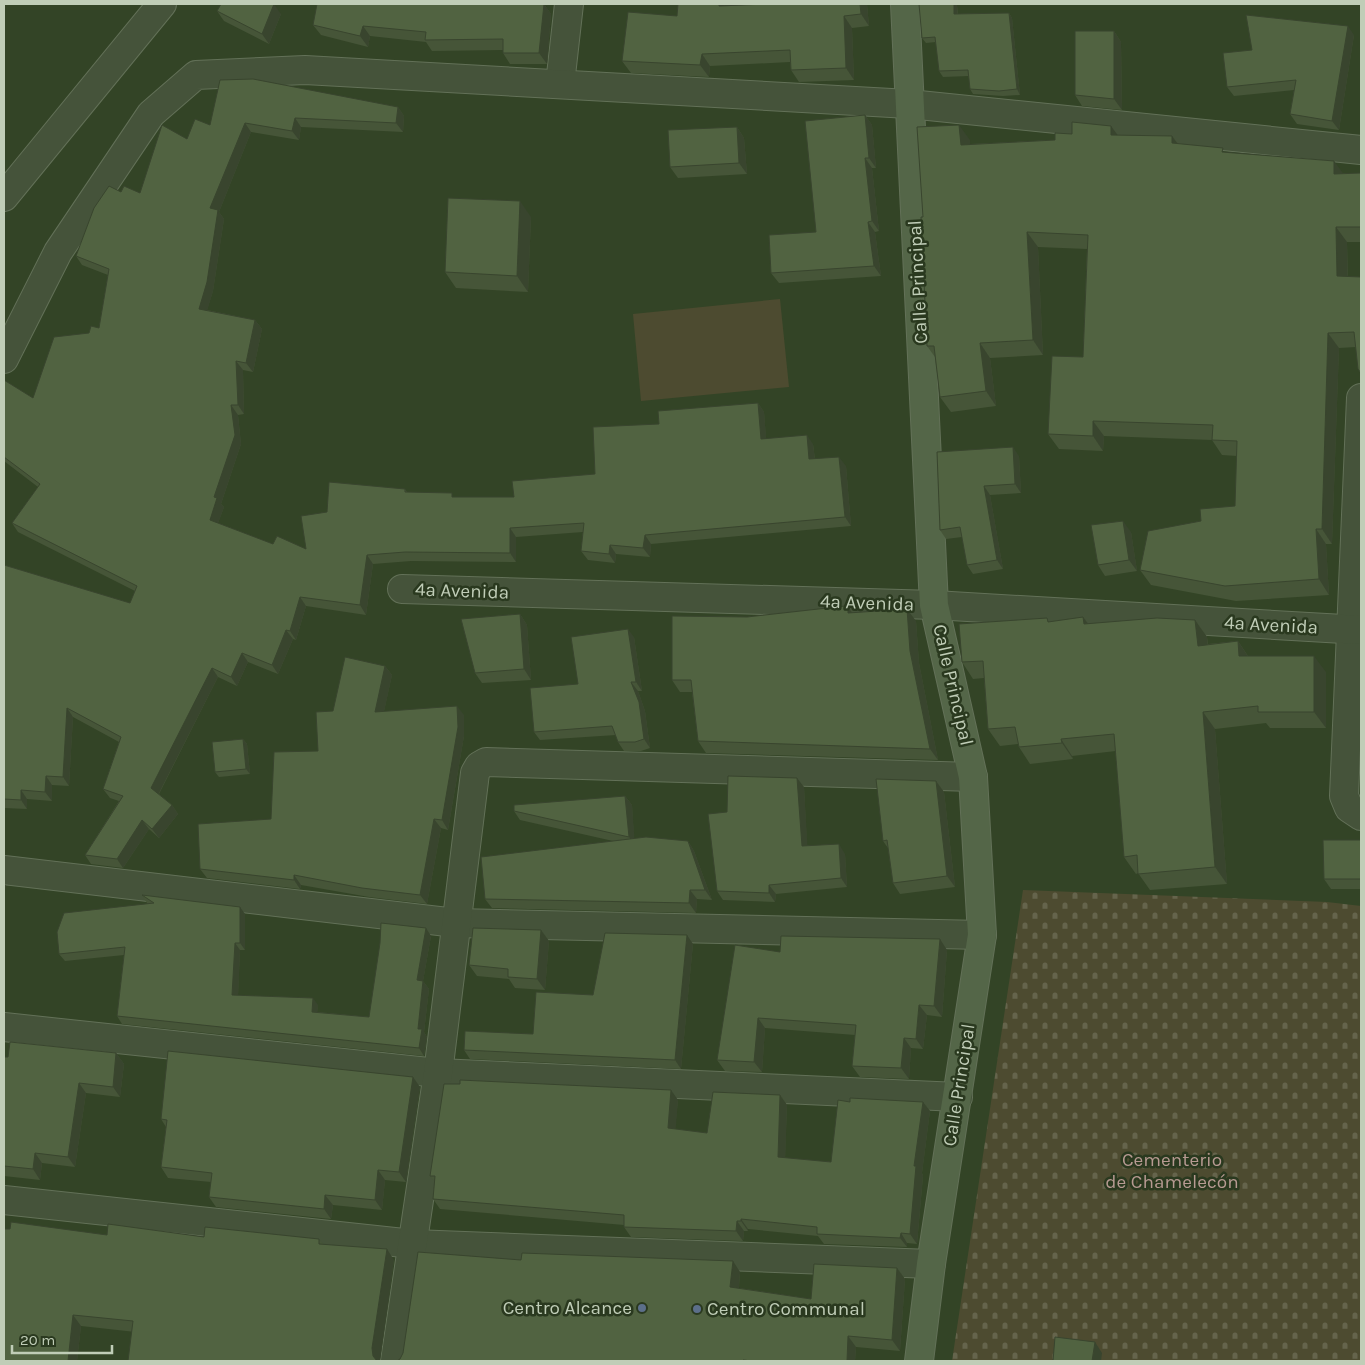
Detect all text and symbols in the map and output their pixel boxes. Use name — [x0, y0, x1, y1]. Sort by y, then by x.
street label: Calle Principal — [904, 220, 932, 344]
street label: 4a Avenida — [415, 578, 509, 604]
street label: 4a Avenida — [820, 590, 914, 616]
street label: 4a Avenida — [1223, 612, 1319, 638]
street label: Calle Principal — [928, 622, 978, 748]
street label: Calle Principal — [938, 1022, 980, 1148]
park label: Cementerio de Chamelecón — [1105, 1149, 1239, 1193]
place label: Centro Alcance — [503, 1297, 632, 1319]
place label: Centro Communal — [707, 1298, 865, 1320]
marker: Centro Alcance — [636, 1302, 648, 1314]
marker: Centro Communal — [691, 1303, 703, 1315]
scale bar — [12, 1322, 112, 1354]
text: 20 m — [20, 1331, 55, 1349]

